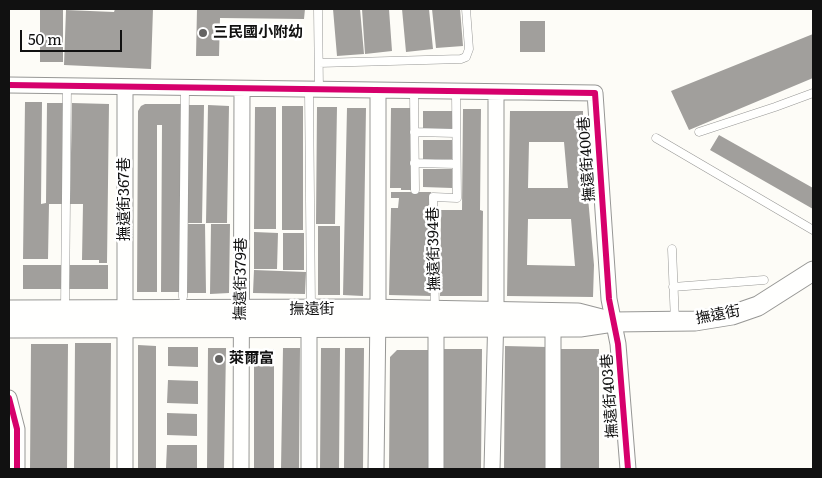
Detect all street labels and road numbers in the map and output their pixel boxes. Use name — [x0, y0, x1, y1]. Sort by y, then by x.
street label: 撫遠街400巷 — [575, 116, 599, 202]
street label: 撫遠街367巷 — [116, 157, 134, 241]
street label: 撫遠街394巷 — [424, 207, 444, 291]
street label: 撫遠街379巷 — [231, 237, 251, 321]
street label: 撫遠街 — [290, 301, 334, 319]
street label: 撫遠街 — [694, 302, 742, 328]
street label: 撫遠街403巷 — [598, 353, 622, 439]

